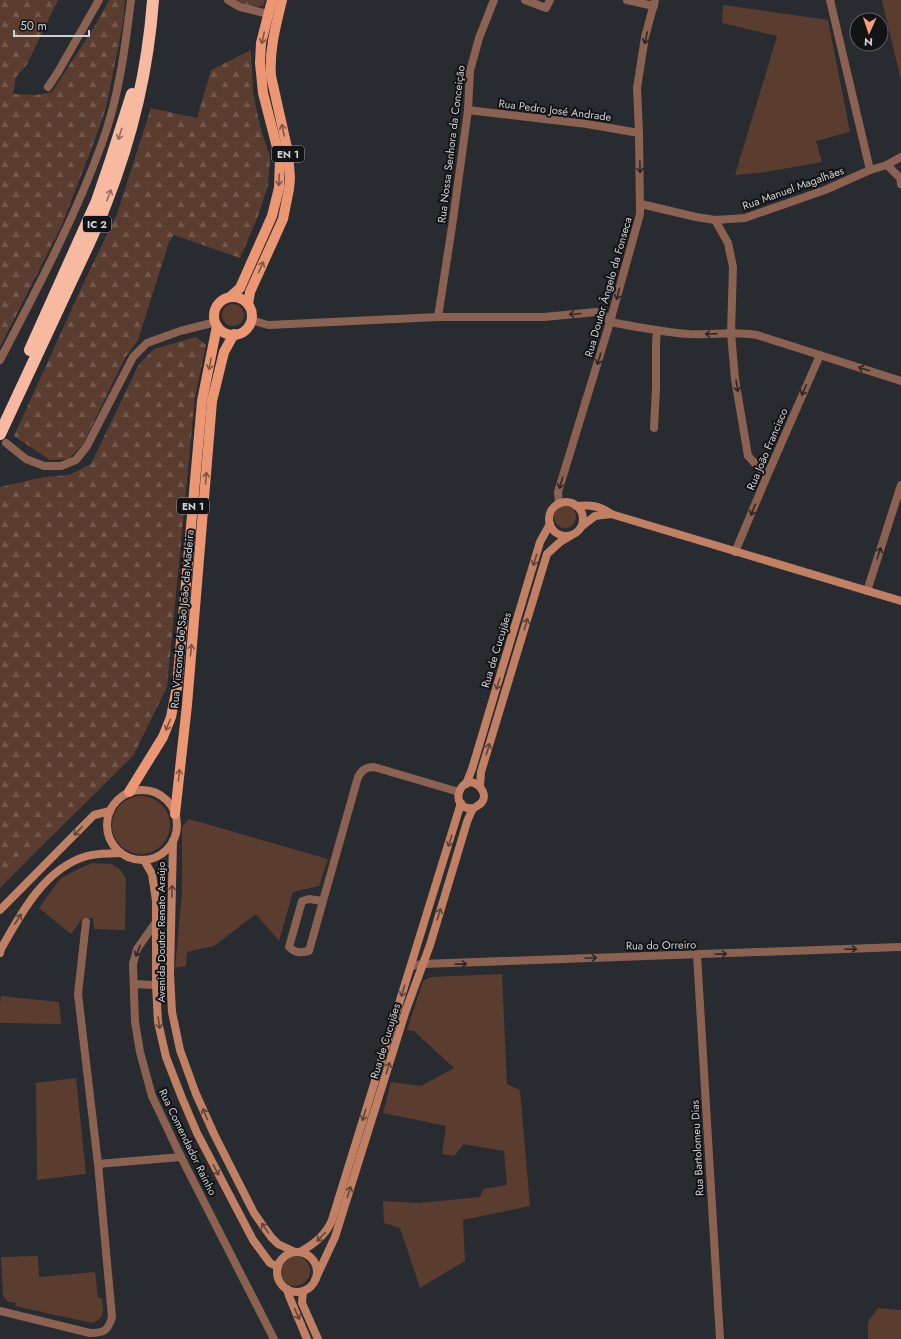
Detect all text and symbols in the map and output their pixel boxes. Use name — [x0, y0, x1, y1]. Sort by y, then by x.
scale bar — [14, 12, 89, 38]
north arrow — [849, 12, 889, 52]
text: 50 m — [20, 17, 47, 35]
one-way arrow — [258, 31, 266, 44]
one-way arrow — [641, 31, 649, 44]
text: N — [864, 34, 873, 50]
street label: Rua Nossa Senhora da Conceição — [433, 64, 469, 224]
street label: Rua Pedro José Andrade — [498, 95, 613, 125]
one-way arrow — [278, 123, 286, 136]
one-way arrow — [115, 127, 123, 139]
road number: EN 1 — [272, 146, 304, 162]
one-way arrow — [636, 160, 644, 173]
street label: Rua Manuel Magalhães — [740, 162, 847, 214]
one-way arrow — [275, 173, 283, 186]
one-way arrow — [106, 189, 114, 201]
street label: Rua Doutor Ângelo da Fonseca — [580, 215, 636, 359]
road number: IC 2 — [83, 216, 111, 232]
one-way arrow — [258, 262, 265, 274]
one-way arrow — [614, 287, 621, 300]
one-way arrow — [569, 310, 582, 318]
one-way arrow — [705, 330, 718, 338]
one-way arrow — [595, 352, 602, 365]
one-way arrow — [205, 357, 213, 370]
one-way arrow — [857, 365, 870, 372]
one-way arrow — [733, 379, 741, 392]
one-way arrow — [800, 384, 808, 396]
street label: Rua João Francisco — [742, 405, 792, 493]
one-way arrow — [202, 472, 209, 485]
one-way arrow — [557, 477, 564, 490]
road number: EN 1 — [177, 498, 209, 514]
one-way arrow — [748, 503, 756, 515]
street label: Rua Visconde de São João da Madeira — [166, 529, 198, 709]
one-way arrow — [876, 547, 883, 560]
one-way arrow — [531, 553, 538, 566]
street label: Rua de Cucujães — [477, 610, 515, 690]
one-way arrow — [523, 618, 530, 631]
one-way arrow — [188, 644, 195, 657]
one-way arrow — [494, 677, 501, 690]
one-way arrow — [163, 718, 171, 730]
one-way arrow — [485, 743, 493, 755]
one-way arrow — [176, 769, 183, 782]
one-way arrow — [73, 826, 83, 836]
one-way arrow — [446, 834, 453, 847]
street label: Avenida Doutor Renato Araújo — [153, 861, 169, 1003]
one-way arrow — [169, 885, 176, 898]
one-way arrow — [436, 908, 443, 921]
one-way arrow — [14, 914, 22, 925]
street label: Rua do Orreiro — [626, 936, 696, 954]
one-way arrow — [134, 944, 141, 956]
one-way arrow — [844, 946, 857, 953]
one-way arrow — [714, 951, 727, 958]
one-way arrow — [584, 955, 597, 962]
one-way arrow — [454, 960, 467, 967]
one-way arrow — [399, 985, 406, 998]
street label: Rua de Cucujães — [366, 1001, 404, 1081]
one-way arrow — [155, 1017, 163, 1030]
one-way arrow — [385, 1062, 392, 1075]
street label: Rua Comendador Rainho — [155, 1086, 221, 1198]
street label: Rua Bartolomeu Dias — [686, 1099, 708, 1197]
one-way arrow — [201, 1108, 208, 1120]
one-way arrow — [360, 1109, 367, 1122]
one-way arrow — [213, 1164, 220, 1176]
one-way arrow — [346, 1187, 354, 1199]
one-way arrow — [261, 1223, 269, 1234]
one-way arrow — [316, 1232, 325, 1242]
one-way arrow — [293, 1308, 301, 1320]

